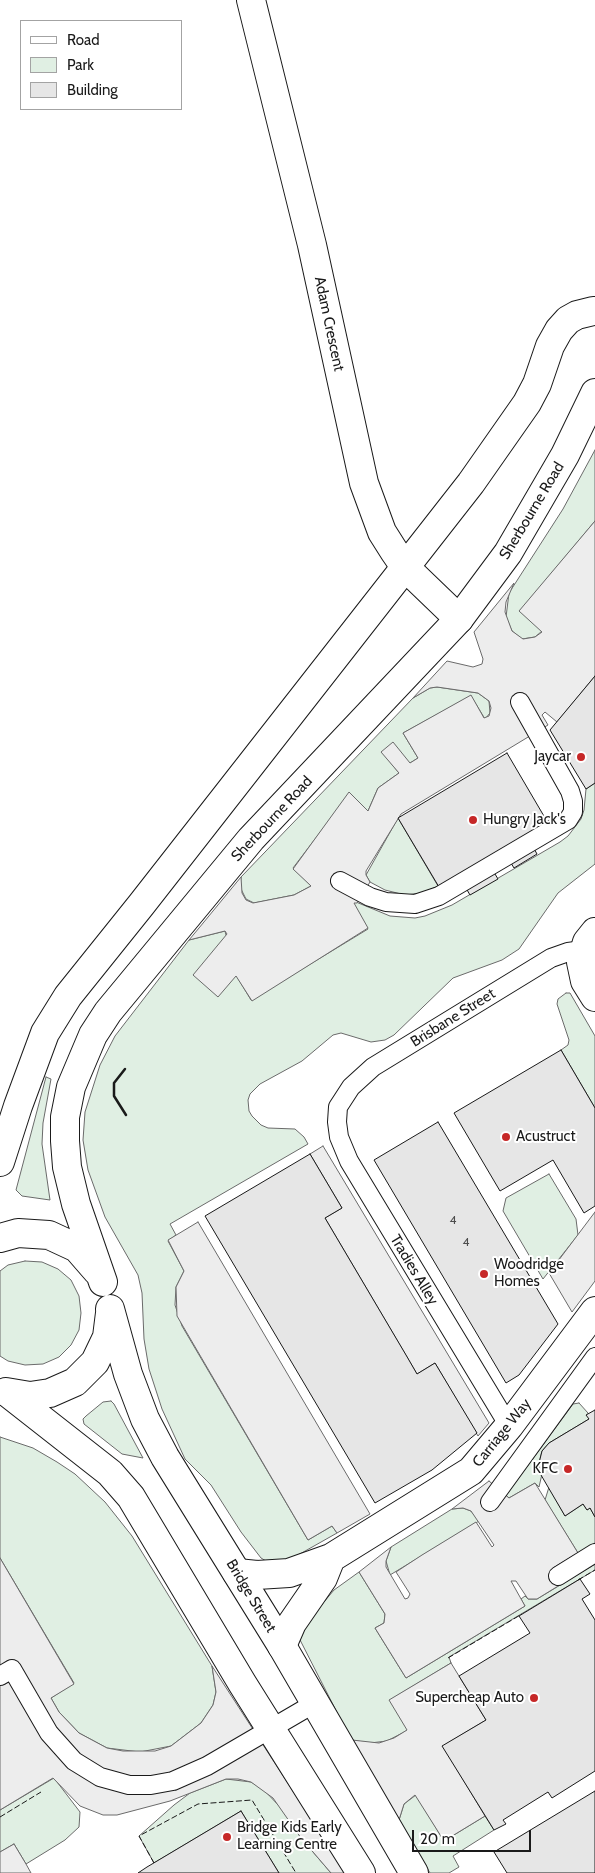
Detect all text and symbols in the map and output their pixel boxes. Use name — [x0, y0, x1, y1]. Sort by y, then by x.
legend — [20, 20, 182, 110]
text: Road — [67, 31, 100, 49]
text: Park — [67, 56, 94, 74]
text: Building — [67, 81, 118, 99]
street label: Adam Crescent — [310, 275, 348, 373]
street label: Sherbourne Road — [496, 459, 568, 563]
place label: Jaycar — [534, 748, 571, 766]
marker: Jaycar — [575, 751, 587, 763]
street label: Sherbourne Road — [228, 773, 316, 865]
place label: Hungry Jack's — [483, 811, 566, 829]
marker: Hungry Jack's — [467, 814, 479, 826]
street label: Brisbane Street — [407, 985, 499, 1051]
place label: Acustruct — [516, 1128, 575, 1146]
marker: Acustruct — [500, 1131, 512, 1143]
house number: 4 — [450, 1213, 456, 1227]
street label: Tradies Alley — [386, 1232, 442, 1308]
house number: 4 — [463, 1235, 469, 1249]
place label: Woodridge Homes — [494, 1256, 564, 1291]
marker: Woodridge Homes — [478, 1268, 490, 1280]
street label: Carriage Way — [469, 1395, 535, 1471]
place label: KFC — [533, 1460, 558, 1478]
marker: KFC — [562, 1463, 574, 1475]
street label: Bridge Street — [222, 1556, 280, 1636]
place label: Supercheap Auto — [415, 1689, 524, 1707]
marker: Supercheap Auto — [528, 1692, 540, 1704]
place label: Bridge Kids Early Learning Centre — [237, 1819, 342, 1854]
scale bar — [415, 1820, 534, 1852]
text: 20 m — [420, 1830, 455, 1848]
marker: Bridge Kids Early Learning Centre — [221, 1831, 233, 1843]

